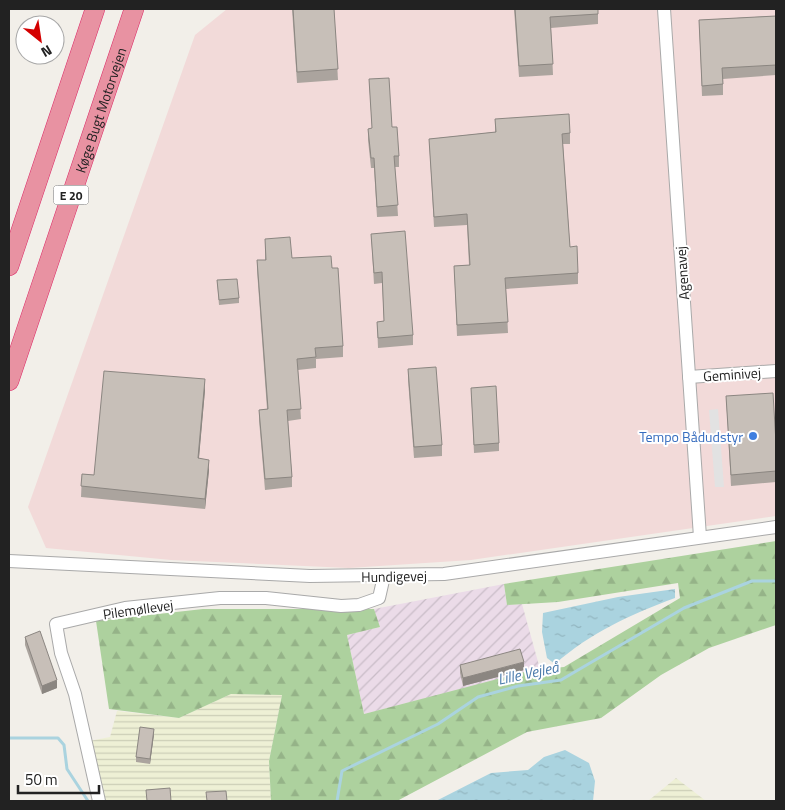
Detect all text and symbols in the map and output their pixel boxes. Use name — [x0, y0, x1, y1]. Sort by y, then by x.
north arrow — [15, 15, 65, 65]
text: N — [37, 40, 56, 63]
street label: Køge Bugt Motorvejen — [69, 44, 131, 176]
road number: E 20 — [54, 186, 88, 204]
street label: Agenavej — [670, 245, 694, 301]
street label: Geminivej — [702, 362, 762, 386]
place label: Tempo Bådudstyr — [639, 426, 743, 447]
marker: Tempo Bådudstyr — [747, 430, 759, 442]
street label: Hundigevej — [361, 565, 427, 587]
street label: Pilemøllevej — [101, 594, 175, 624]
water label: Lille Vejleå — [495, 655, 562, 691]
scale bar — [18, 762, 99, 794]
text: 50 m — [25, 768, 58, 791]

